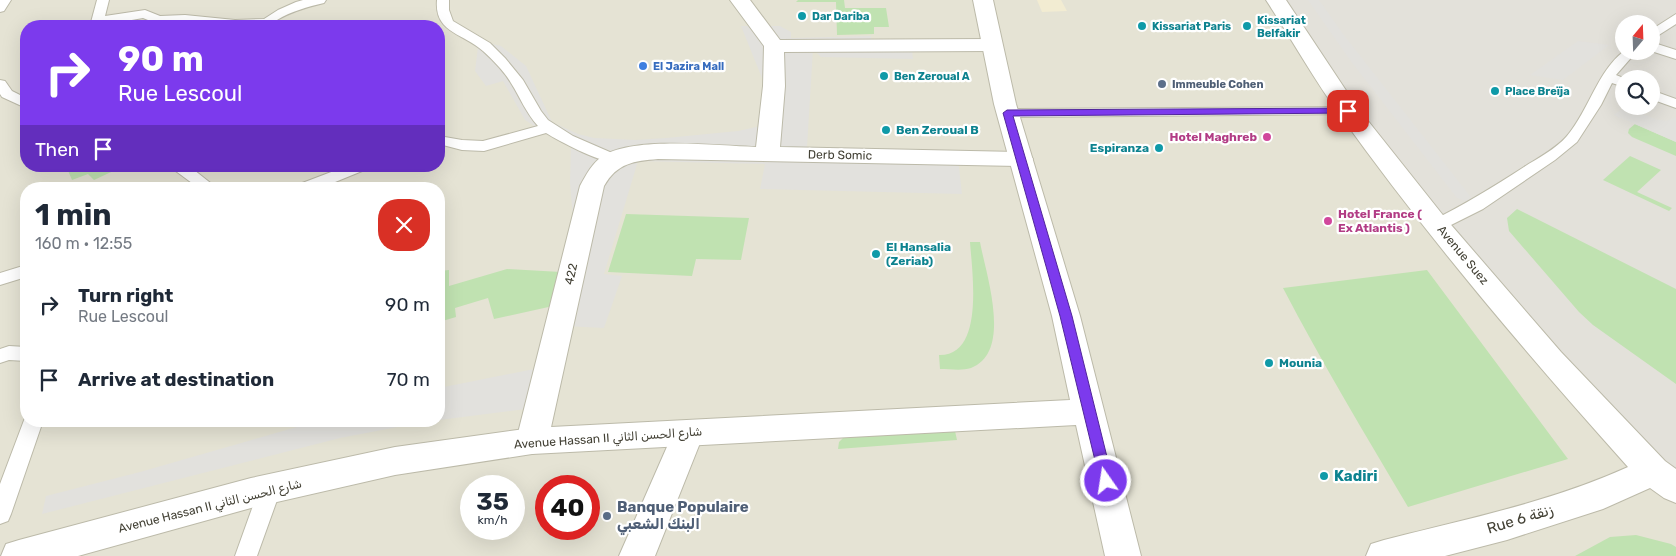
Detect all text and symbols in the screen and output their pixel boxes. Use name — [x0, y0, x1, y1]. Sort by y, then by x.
marker: Dar Dariba — [796, 10, 808, 22]
place label: Dar Dariba — [812, 10, 869, 23]
place label: Kissariat Belfakir — [1257, 14, 1306, 40]
north arrow — [1615, 15, 1660, 60]
map controls — [1615, 15, 1660, 115]
marker: Kissariat Paris — [1136, 20, 1148, 32]
place label: Kissariat Paris — [1152, 20, 1231, 33]
marker: Kissariat Belfakir — [1241, 20, 1253, 32]
text: 90 m — [118, 38, 204, 80]
icon: right — [35, 40, 100, 105]
marker: El Jazira Mall — [637, 60, 649, 72]
place label: El Jazira Mall — [653, 60, 724, 73]
marker: Ben Zeroual A — [878, 70, 890, 82]
place label: Ben Zeroual A — [894, 70, 970, 83]
button: search — [1615, 70, 1660, 115]
marker: Immeuble Cohen — [1156, 78, 1168, 90]
place label: Immeuble Cohen — [1172, 78, 1263, 91]
text: Rue Lescoul — [118, 80, 242, 107]
marker: Place Breïja — [1489, 85, 1501, 97]
place label: Place Breïja — [1505, 85, 1570, 98]
pin — [1327, 90, 1369, 132]
icon: arrive — [1334, 97, 1362, 125]
place label: Ben Zeroual B — [896, 123, 979, 137]
marker: Ben Zeroual B — [880, 124, 892, 136]
place label: Hotel Maghreb — [1170, 130, 1257, 144]
marker: Hotel Maghreb — [1261, 131, 1273, 143]
icon: arrive — [89, 135, 117, 163]
text: Then — [35, 138, 79, 161]
place label: Espiranza — [1090, 141, 1149, 155]
marker: Espiranza — [1153, 142, 1165, 154]
street label: Derb Somic — [808, 147, 873, 163]
text: 1 min — [35, 197, 112, 233]
button: close — [378, 199, 430, 251]
place label: Hotel France ( Ex Atlantis ) — [1338, 207, 1422, 235]
marker: Hotel France ( Ex Atlantis ) — [1322, 215, 1334, 227]
street label: Avenue Suez — [1434, 223, 1492, 287]
text: 160 m · 12:55 — [35, 234, 132, 253]
place label: El Hansalia (Zeriab) — [886, 240, 951, 268]
marker: El Hansalia (Zeriab) — [870, 248, 882, 260]
street label: 422 — [562, 262, 580, 286]
text: Turn right — [78, 284, 173, 307]
icon: right — [35, 291, 63, 319]
text: 90 m — [385, 293, 430, 316]
text: Rue Lescoul — [78, 307, 169, 326]
place label: Mounia — [1279, 356, 1322, 370]
marker: Mounia — [1263, 357, 1275, 369]
icon: arrive — [35, 366, 63, 394]
text: Arrive at destination — [78, 368, 274, 391]
text: 70 m — [387, 368, 430, 391]
street label: Avenue Hassan II شارع الحسن الثاني — [513, 424, 703, 454]
position arrow — [1079, 454, 1131, 506]
place label: Kadiri — [1334, 467, 1378, 485]
marker: Kadiri — [1318, 470, 1330, 482]
speed limit sign: 40 — [535, 475, 600, 540]
street label: Avenue Hassan II شارع الحسن الثاني — [117, 476, 304, 538]
text: 35 — [476, 487, 509, 516]
place label: Banque Populaire البنك الشعبي — [617, 498, 749, 536]
street label: Rue 6 زنقة — [1485, 500, 1556, 538]
marker: Banque Populaire البنك الشعبي — [601, 510, 613, 522]
text: km/h — [478, 513, 507, 527]

